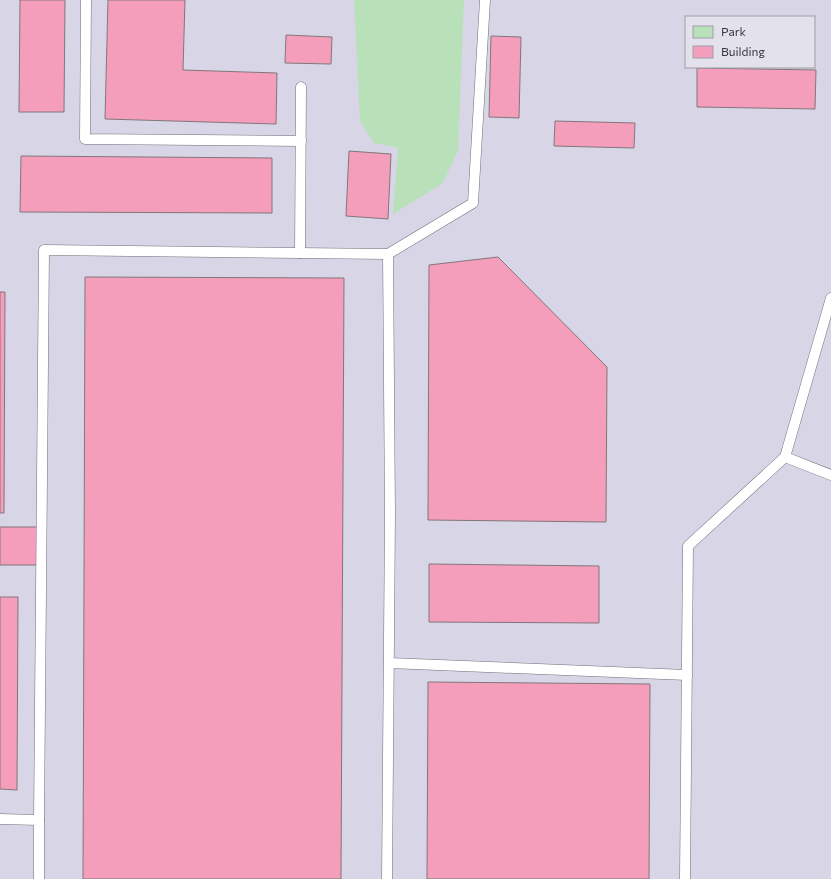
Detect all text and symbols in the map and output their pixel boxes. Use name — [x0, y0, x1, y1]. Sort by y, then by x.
legend — [685, 16, 815, 68]
text: Park — [721, 24, 747, 38]
text: Building — [721, 44, 765, 58]

